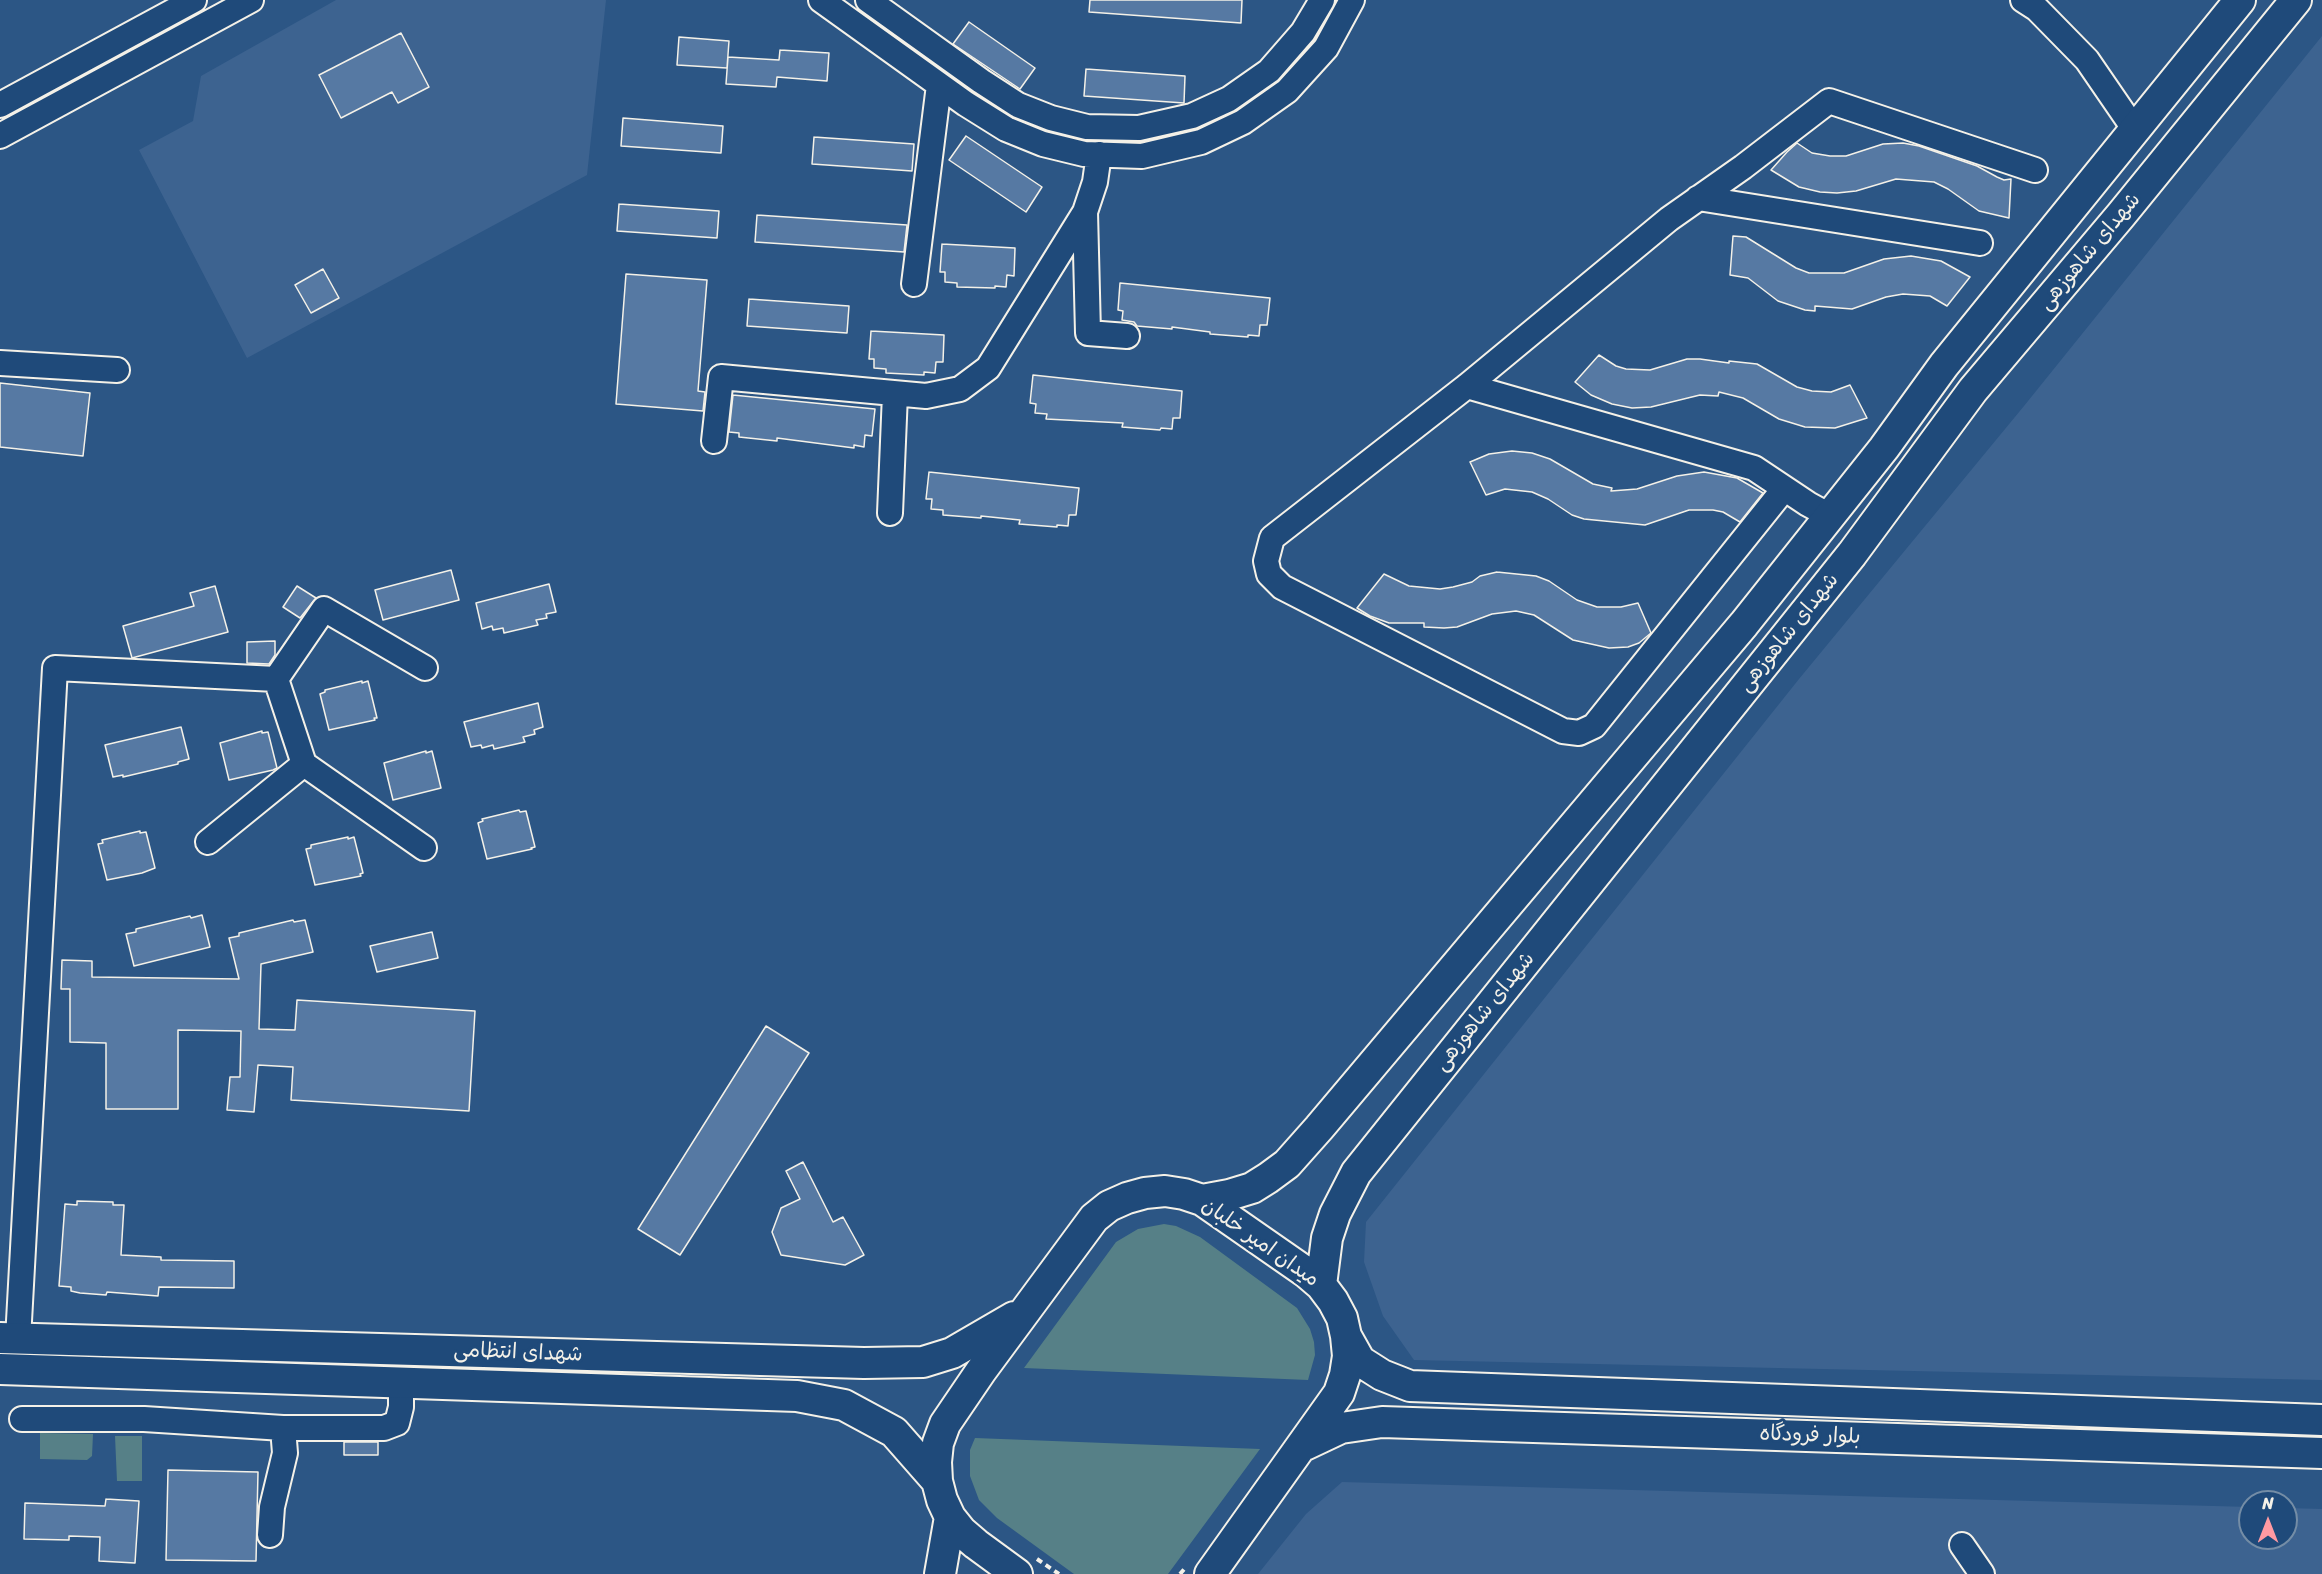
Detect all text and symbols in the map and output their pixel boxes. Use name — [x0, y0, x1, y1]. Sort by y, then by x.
street label: شهدای شاهوزهی — [2034, 188, 2146, 316]
street label: شهدای شاهوزهی — [1733, 568, 1845, 698]
street label: شهدای شاهوزهی — [1429, 947, 1541, 1077]
street label: میدان امیر خلبان — [1196, 1193, 1324, 1293]
street label: شهدای انتظامی — [453, 1338, 583, 1368]
street label: بلوار فرودگاه — [1759, 1422, 1861, 1450]
text: N — [2262, 1489, 2274, 1518]
north arrow — [2238, 1490, 2298, 1550]

